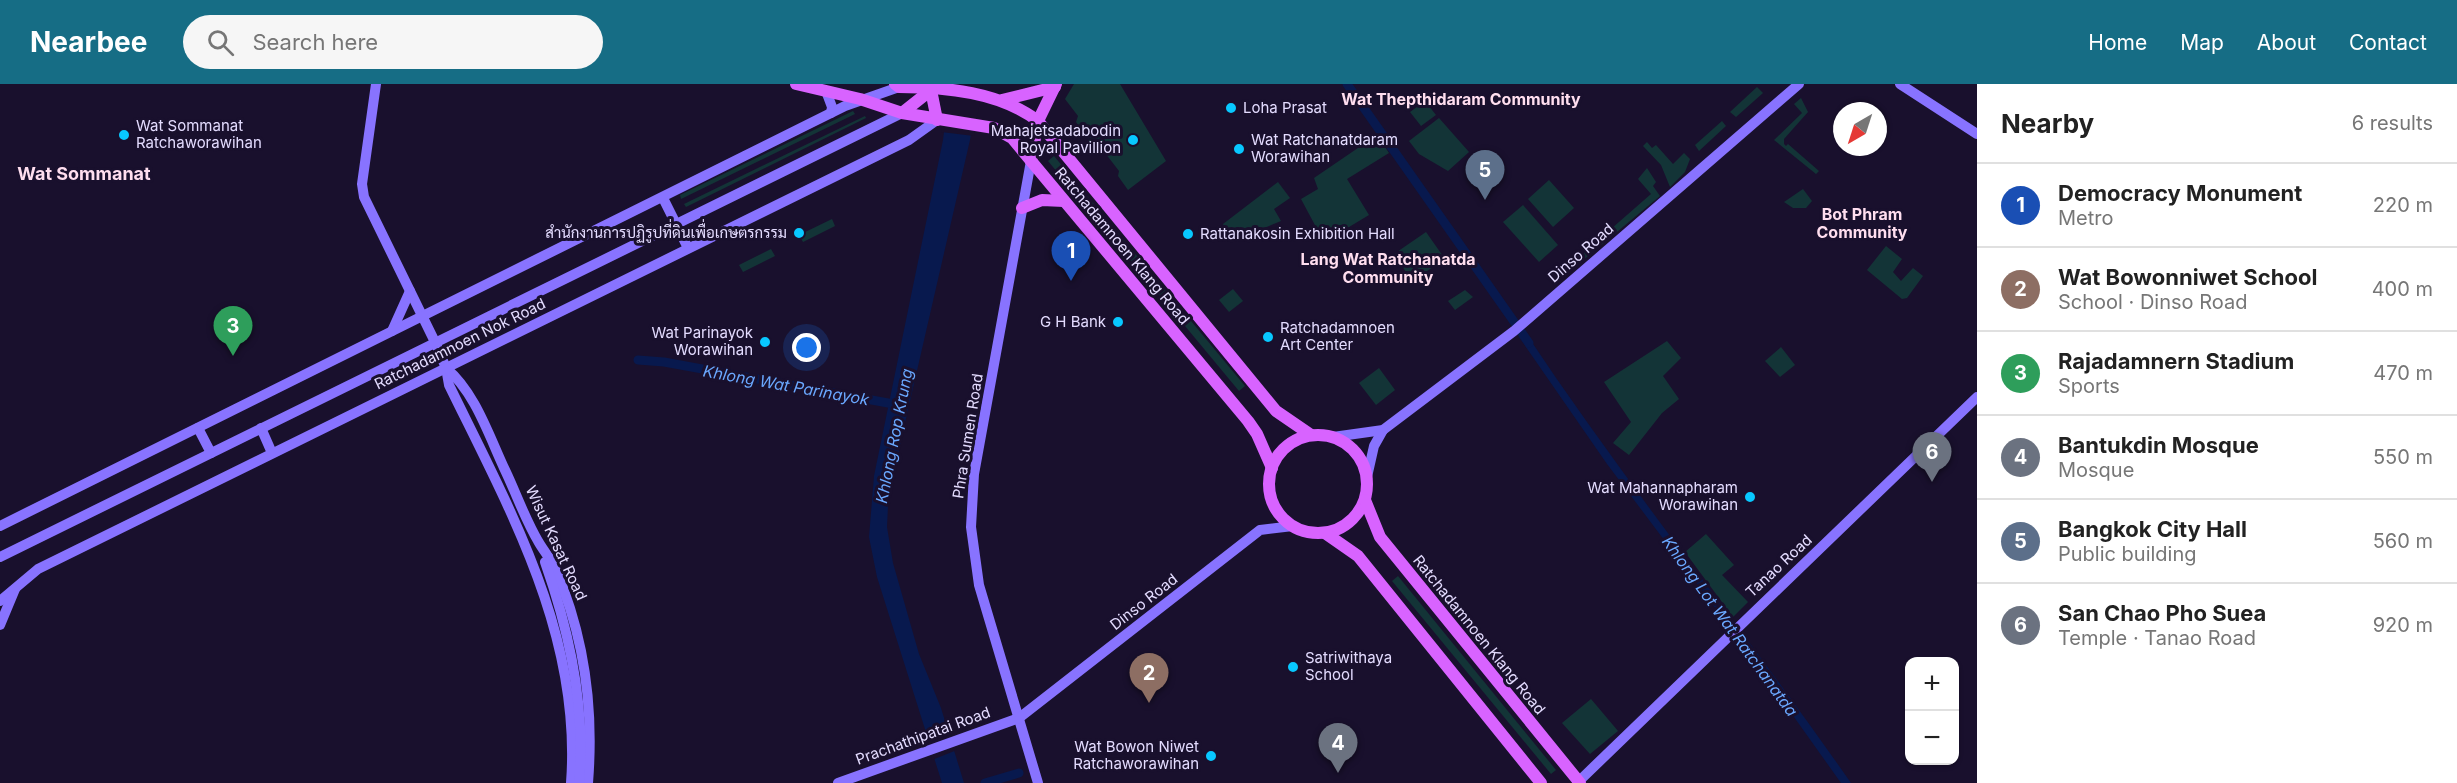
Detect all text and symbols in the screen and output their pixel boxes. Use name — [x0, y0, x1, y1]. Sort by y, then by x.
search box — [183, 15, 603, 69]
text: Nearbee — [30, 25, 147, 59]
icon: search — [204, 26, 237, 59]
text: Search here — [252, 29, 378, 55]
text: Home — [2088, 30, 2147, 55]
text: Map — [2180, 30, 2224, 55]
text: About — [2257, 30, 2316, 55]
text: Contact — [2349, 30, 2427, 55]
district label: Wat Thepthidaram Community — [1341, 89, 1581, 109]
place label: Loha Prasat — [1243, 98, 1327, 117]
marker: Loha Prasat — [1224, 101, 1238, 115]
north arrow — [1833, 102, 1887, 156]
text: Nearby — [2001, 108, 2094, 139]
text: 6 results — [2352, 111, 2433, 135]
place label: Wat Sommanat Ratchaworawihan — [136, 116, 262, 152]
place label: Mahajetsadabodin Royal Pavillion — [991, 121, 1121, 157]
marker: Wat Sommanat Ratchaworawihan — [117, 128, 131, 142]
place label: Wat Ratchanatdaram Worawihan — [1251, 130, 1398, 166]
marker: Mahajetsadabodin Royal Pavillion — [1126, 133, 1140, 147]
marker: Wat Ratchanatdaram Worawihan — [1232, 142, 1246, 156]
pin: 5 — [1466, 150, 1504, 200]
district label: Wat Sommanat — [17, 163, 151, 184]
street label: Ratchadamnoen Klang Road — [1051, 163, 1194, 328]
text: Democracy Monument — [2058, 180, 2302, 206]
text: 1 — [2016, 193, 2025, 217]
text: 220 m — [2373, 193, 2433, 217]
district label: Bot Phram Community — [1817, 204, 1908, 242]
text: Metro — [2058, 206, 2113, 230]
place label: สำนักงานการปฏิรูปที่ดินเพื่อเกษตรกรรม — [545, 218, 787, 243]
street label: Dinso Road — [1544, 219, 1617, 286]
place label: Rattanakosin Exhibition Hall — [1200, 224, 1395, 243]
marker: สำนักงานการปฏิรูปที่ดินเพื่อเกษตรกรรม — [792, 226, 806, 240]
marker: Rattanakosin Exhibition Hall — [1181, 227, 1195, 241]
pin: 1 — [1052, 232, 1090, 281]
district label: Lang Wat Ratchanatda Community — [1300, 249, 1476, 287]
text: Wat Bowonniwet School — [2058, 264, 2317, 290]
text: 2 — [2014, 277, 2027, 301]
text: 400 m — [2372, 277, 2433, 301]
text: School · Dinso Road — [2058, 290, 2247, 314]
street label: Ratchadamnoen Nok Road — [371, 294, 548, 393]
pin: 3 — [214, 306, 252, 356]
place label: G H Bank — [1040, 312, 1107, 331]
marker: G H Bank — [1111, 315, 1125, 329]
place label: Ratchadamnoen Art Center — [1280, 318, 1395, 354]
place label: Wat Parinayok Worawihan — [651, 323, 754, 359]
marker: Ratchadamnoen Art Center — [1261, 330, 1275, 344]
your location — [792, 333, 821, 362]
marker: Wat Parinayok Worawihan — [758, 335, 772, 349]
text: Rajadamnern Stadium — [2058, 348, 2294, 374]
water label: Khlong Wat Parinayok — [701, 361, 871, 409]
text: 3 — [2014, 361, 2027, 385]
text: 470 m — [2373, 361, 2433, 385]
water label: Khlong Rop Krung — [871, 367, 917, 505]
street label: Phra Sumen Road — [948, 372, 987, 500]
text: Sports — [2058, 374, 2120, 398]
pin: 6 — [1912, 432, 1952, 482]
text: Bantukdin Mosque — [2058, 432, 2259, 458]
text: 4 — [2014, 445, 2027, 469]
text: 550 m — [2373, 445, 2433, 469]
text: Mosque — [2058, 458, 2134, 482]
place label: Wat Mahannapharam Worawihan — [1587, 478, 1738, 514]
street label: Wisut Kasat Road — [522, 482, 591, 603]
marker: Wat Mahannapharam Worawihan — [1743, 490, 1757, 504]
text: Bangkok City Hall — [2058, 516, 2247, 542]
text: 5 — [2014, 529, 2027, 553]
text: 560 m — [2373, 529, 2433, 553]
street label: Tanao Road — [1742, 530, 1816, 601]
water label: Khlong Lot Wat Ratchanatda — [1658, 532, 1802, 720]
text: Public building — [2058, 542, 2197, 566]
street label: Ratchadamnoen Klang Road — [1409, 551, 1550, 718]
street label: Dinso Road — [1106, 569, 1181, 634]
text: San Chao Pho Suea — [2058, 600, 2266, 626]
text: 6 — [2014, 613, 2027, 637]
text: 920 m — [2373, 613, 2433, 637]
text: Temple · Tanao Road — [2058, 626, 2256, 650]
place label: Satriwithaya School — [1305, 648, 1392, 684]
pin: 2 — [1130, 654, 1168, 703]
map controls — [1905, 657, 1959, 765]
button: + — [1905, 657, 1959, 711]
marker: Satriwithaya School — [1286, 660, 1300, 674]
street label: Prachathipatai Road — [853, 702, 993, 769]
button: − — [1905, 711, 1959, 765]
pin: 4 — [1318, 724, 1358, 773]
place label: Wat Bowon Niwet Ratchaworawihan — [1073, 737, 1199, 773]
marker: Wat Bowon Niwet Ratchaworawihan — [1204, 749, 1218, 763]

